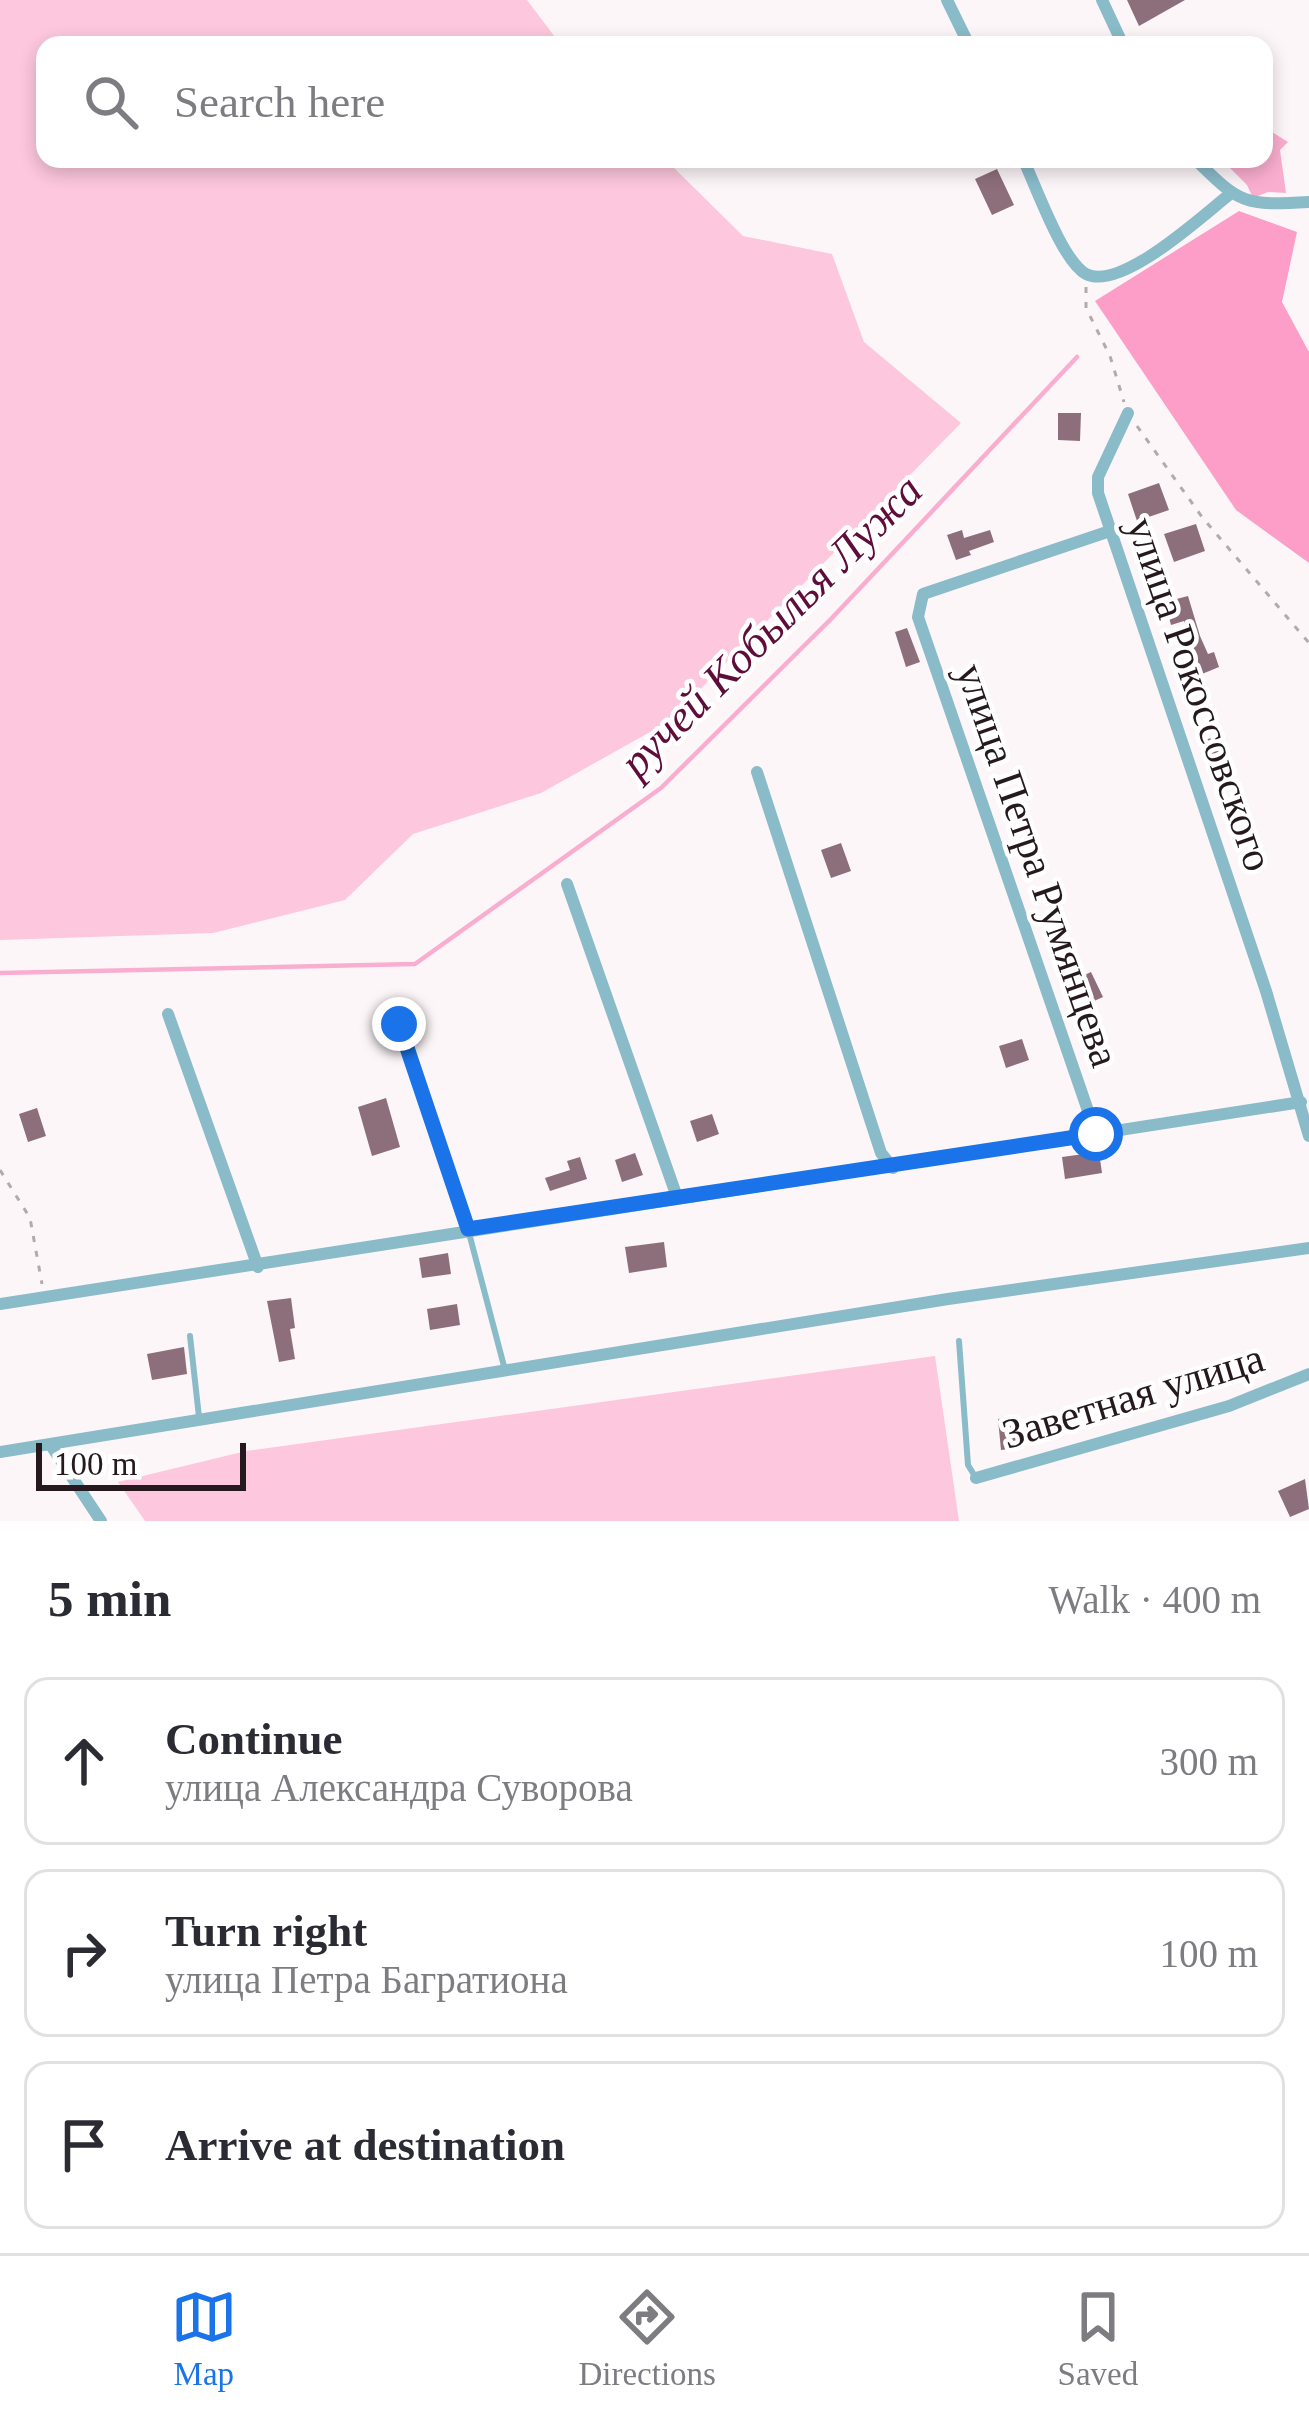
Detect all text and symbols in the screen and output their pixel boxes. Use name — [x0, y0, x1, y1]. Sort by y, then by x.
search box — [36, 36, 1273, 168]
icon: search — [78, 69, 144, 135]
text: Search here — [174, 77, 385, 127]
water label: ручей Кобылья Лужа — [608, 465, 932, 789]
street label: улица Рокоссовского — [1118, 511, 1282, 877]
street label: улица Петра Румянцева — [947, 657, 1129, 1073]
route end — [372, 997, 426, 1051]
route start — [1069, 1107, 1123, 1161]
street label: Заветная улица — [997, 1334, 1270, 1458]
scale bar — [36, 1437, 246, 1490]
text: 100 m — [54, 1446, 137, 1482]
text: 5 min — [48, 1571, 171, 1627]
text: Walk · 400 m — [1049, 1578, 1261, 1621]
text: Continue — [165, 1714, 343, 1764]
icon: ahead — [51, 1728, 117, 1794]
text: 300 m — [1159, 1740, 1258, 1783]
text: улица Александра Суворова — [165, 1766, 633, 1809]
text: Turn right — [165, 1906, 367, 1956]
icon: right — [51, 1920, 117, 1986]
text: 100 m — [1159, 1932, 1258, 1975]
text: улица Петра Багратиона — [165, 1958, 568, 2001]
icon: arrive — [51, 2112, 117, 2178]
text: Arrive at destination — [165, 2120, 565, 2170]
tab: Map — [171, 2284, 237, 2393]
tab: Directions — [578, 2284, 716, 2393]
tab: Saved — [1058, 2284, 1138, 2393]

